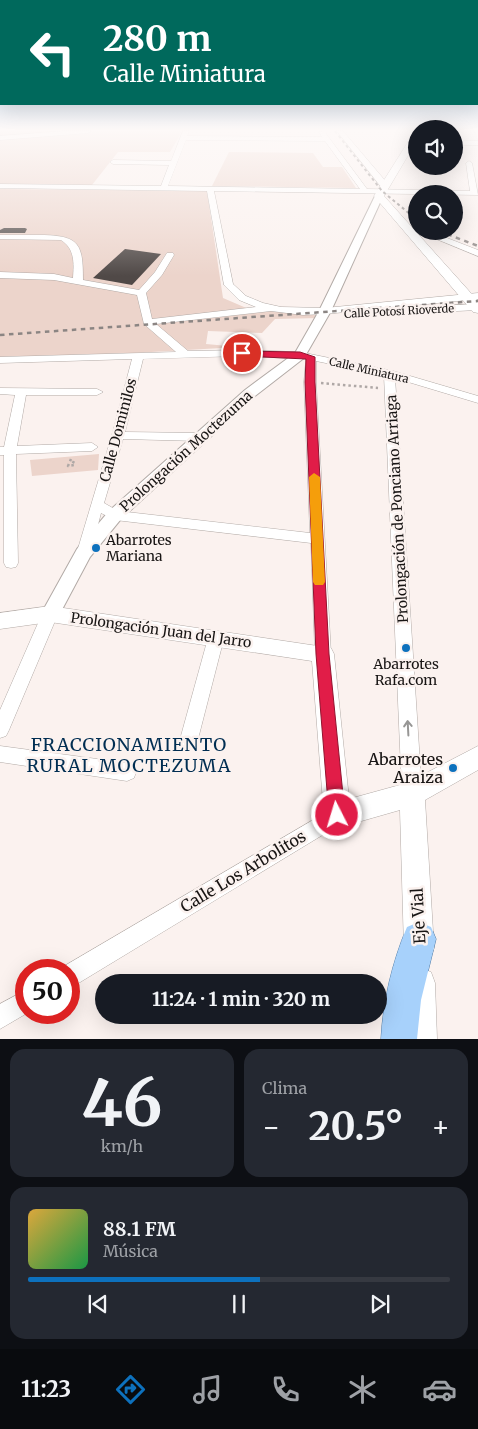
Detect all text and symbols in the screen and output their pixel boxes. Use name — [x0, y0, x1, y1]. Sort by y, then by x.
text: 280 m — [103, 17, 211, 61]
icon: left — [20, 20, 85, 85]
text: Calle Miniatura — [103, 60, 266, 88]
map controls — [408, 120, 463, 240]
button: sound — [408, 120, 463, 175]
button: search — [408, 185, 463, 240]
street label: Calle Potosí Rioverde — [344, 301, 455, 321]
pin — [221, 332, 263, 374]
icon: arrive — [228, 339, 256, 367]
street label: Calle Miniatura — [328, 354, 410, 386]
street label: Calle Dominilos — [96, 376, 141, 484]
street label: Prolongación Moctezuma — [116, 386, 256, 515]
street label: Prolongación de Ponciano Arriaga — [382, 394, 412, 624]
place label: Abarrotes Mariana — [105, 531, 172, 565]
marker: Abarrotes Mariana — [90, 542, 102, 554]
street label: Prolongación Juan del Jarro — [69, 608, 253, 652]
marker: Abarrotes Rafa.com — [400, 642, 412, 654]
place label: Abarrotes Rafa.com — [372, 655, 439, 689]
one-way arrow — [404, 720, 413, 736]
district label: FRACCIONAMIENTO RURAL MOCTEZUMA — [27, 733, 231, 777]
place label: Abarrotes Araiza — [367, 749, 443, 787]
marker: Abarrotes Araiza — [447, 762, 459, 774]
position arrow — [310, 788, 362, 840]
street label: Calle Los Arbolitos — [177, 826, 310, 916]
street label: Eje Vial — [407, 887, 429, 945]
speed limit sign: 50 — [15, 959, 80, 1024]
text: 11:24 · 1 min · 320 m — [152, 987, 330, 1011]
text: 46 — [82, 1062, 162, 1144]
text: Clima — [262, 1078, 307, 1098]
text: 20.5° — [309, 1103, 403, 1150]
text: − — [262, 1109, 281, 1145]
text: + — [431, 1109, 450, 1145]
text: km/h — [101, 1136, 143, 1156]
text: 88.1 FM — [103, 1217, 176, 1241]
text: Música — [103, 1241, 158, 1261]
icon: previous — [84, 1290, 112, 1318]
icon: pause — [225, 1290, 253, 1318]
icon: next — [366, 1290, 394, 1318]
icon: directions — [113, 1372, 148, 1407]
icon: music — [190, 1372, 225, 1407]
icon: phone — [268, 1372, 303, 1407]
icon: climate — [345, 1372, 380, 1407]
icon: car — [422, 1372, 457, 1407]
text: 11:23 — [21, 1375, 71, 1403]

